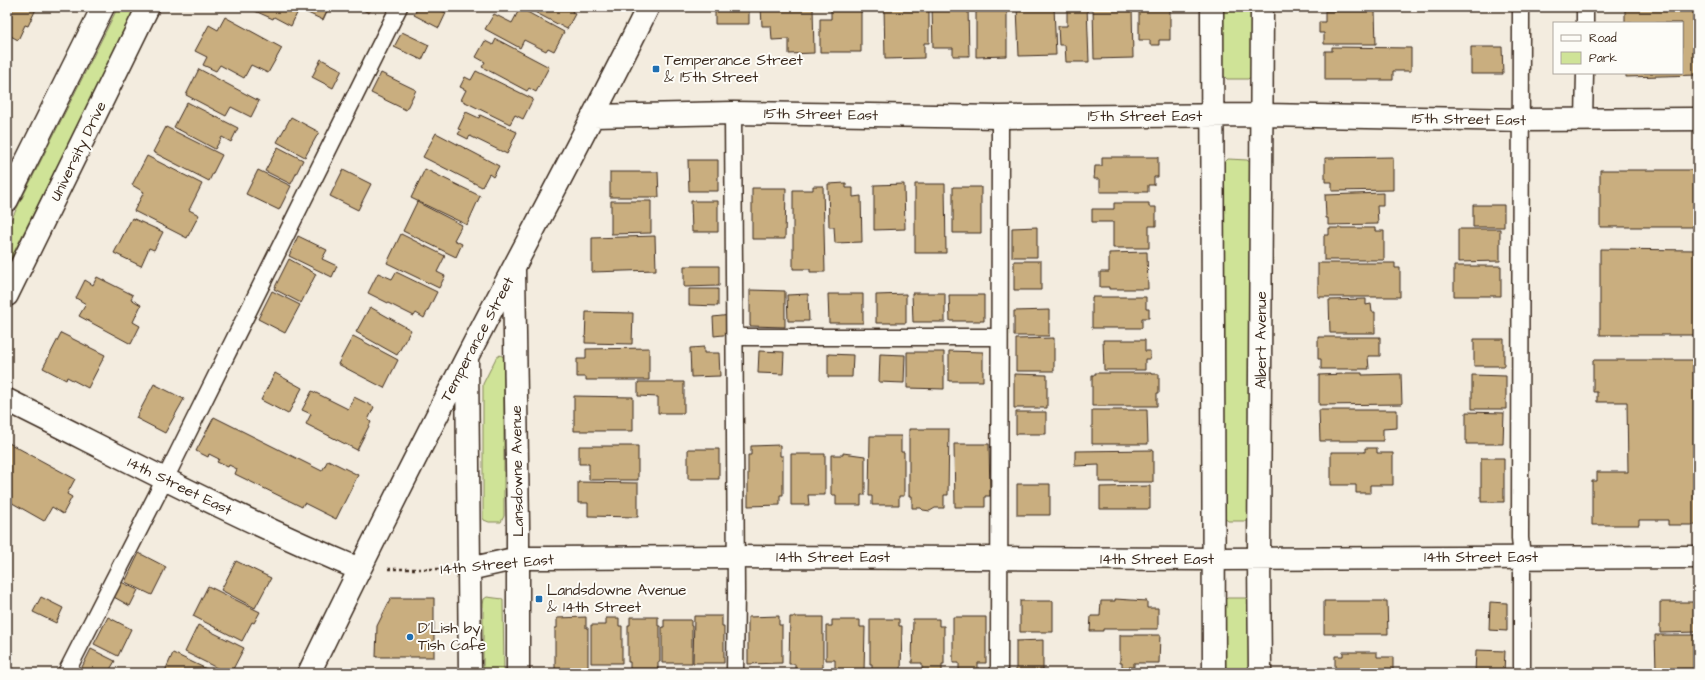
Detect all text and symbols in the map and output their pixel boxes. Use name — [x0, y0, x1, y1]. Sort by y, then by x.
legend — [1553, 22, 1683, 74]
text: Road — [1589, 30, 1617, 47]
place label: Temperance Street & 15th Street — [664, 50, 803, 88]
text: Park — [1589, 50, 1617, 67]
marker: Temperance Street & 15th Street — [651, 64, 661, 74]
street label: University Drive — [45, 98, 113, 205]
street label: 15th Street East — [764, 103, 878, 126]
street label: 15th Street East — [1088, 106, 1202, 127]
street label: 15th Street East — [1412, 108, 1526, 131]
street label: Temperance Street — [436, 273, 519, 405]
street label: Albert Avenue — [1251, 291, 1272, 389]
street label: Lansdowne Avenue — [506, 405, 529, 537]
street label: 14th Street East — [124, 452, 236, 521]
street label: 14th Street East — [776, 547, 890, 568]
street label: 14th Street East — [1424, 547, 1538, 568]
street label: 14th Street East — [439, 549, 555, 580]
street label: 14th Street East — [1100, 549, 1214, 570]
place label: Landsdowne Avenue & 14th Street — [547, 580, 686, 618]
marker: Landsdowne Avenue & 14th Street — [534, 594, 544, 604]
place label: D'Lish by Tish Cafe — [418, 618, 486, 656]
marker: D'Lish by Tish Cafe — [405, 632, 415, 642]

